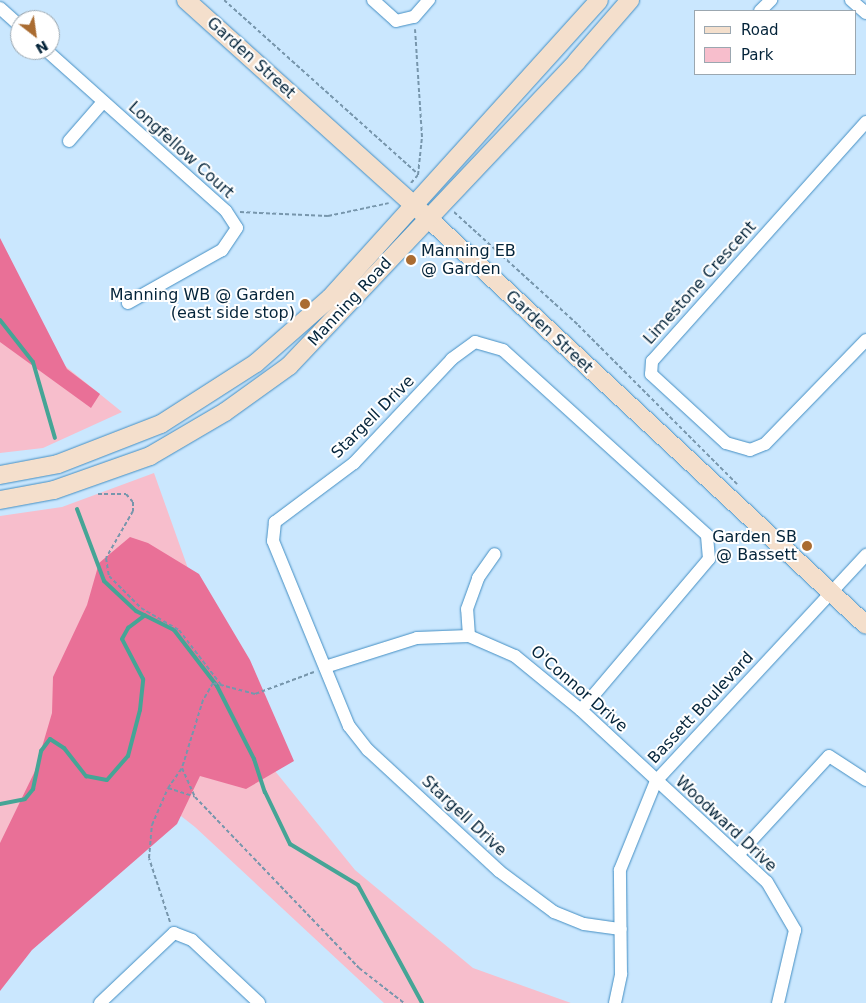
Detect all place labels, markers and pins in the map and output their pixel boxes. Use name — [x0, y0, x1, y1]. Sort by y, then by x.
place label: Manning EB @ Garden — [421, 241, 516, 279]
marker: Manning EB @ Garden — [405, 254, 417, 266]
place label: Manning WB @ Garden (east side stop) — [110, 285, 295, 323]
marker: Manning WB @ Garden (east side stop) — [299, 298, 311, 310]
place label: Garden SB @ Bassett — [712, 527, 797, 565]
marker: Garden SB @ Bassett — [801, 540, 813, 552]

